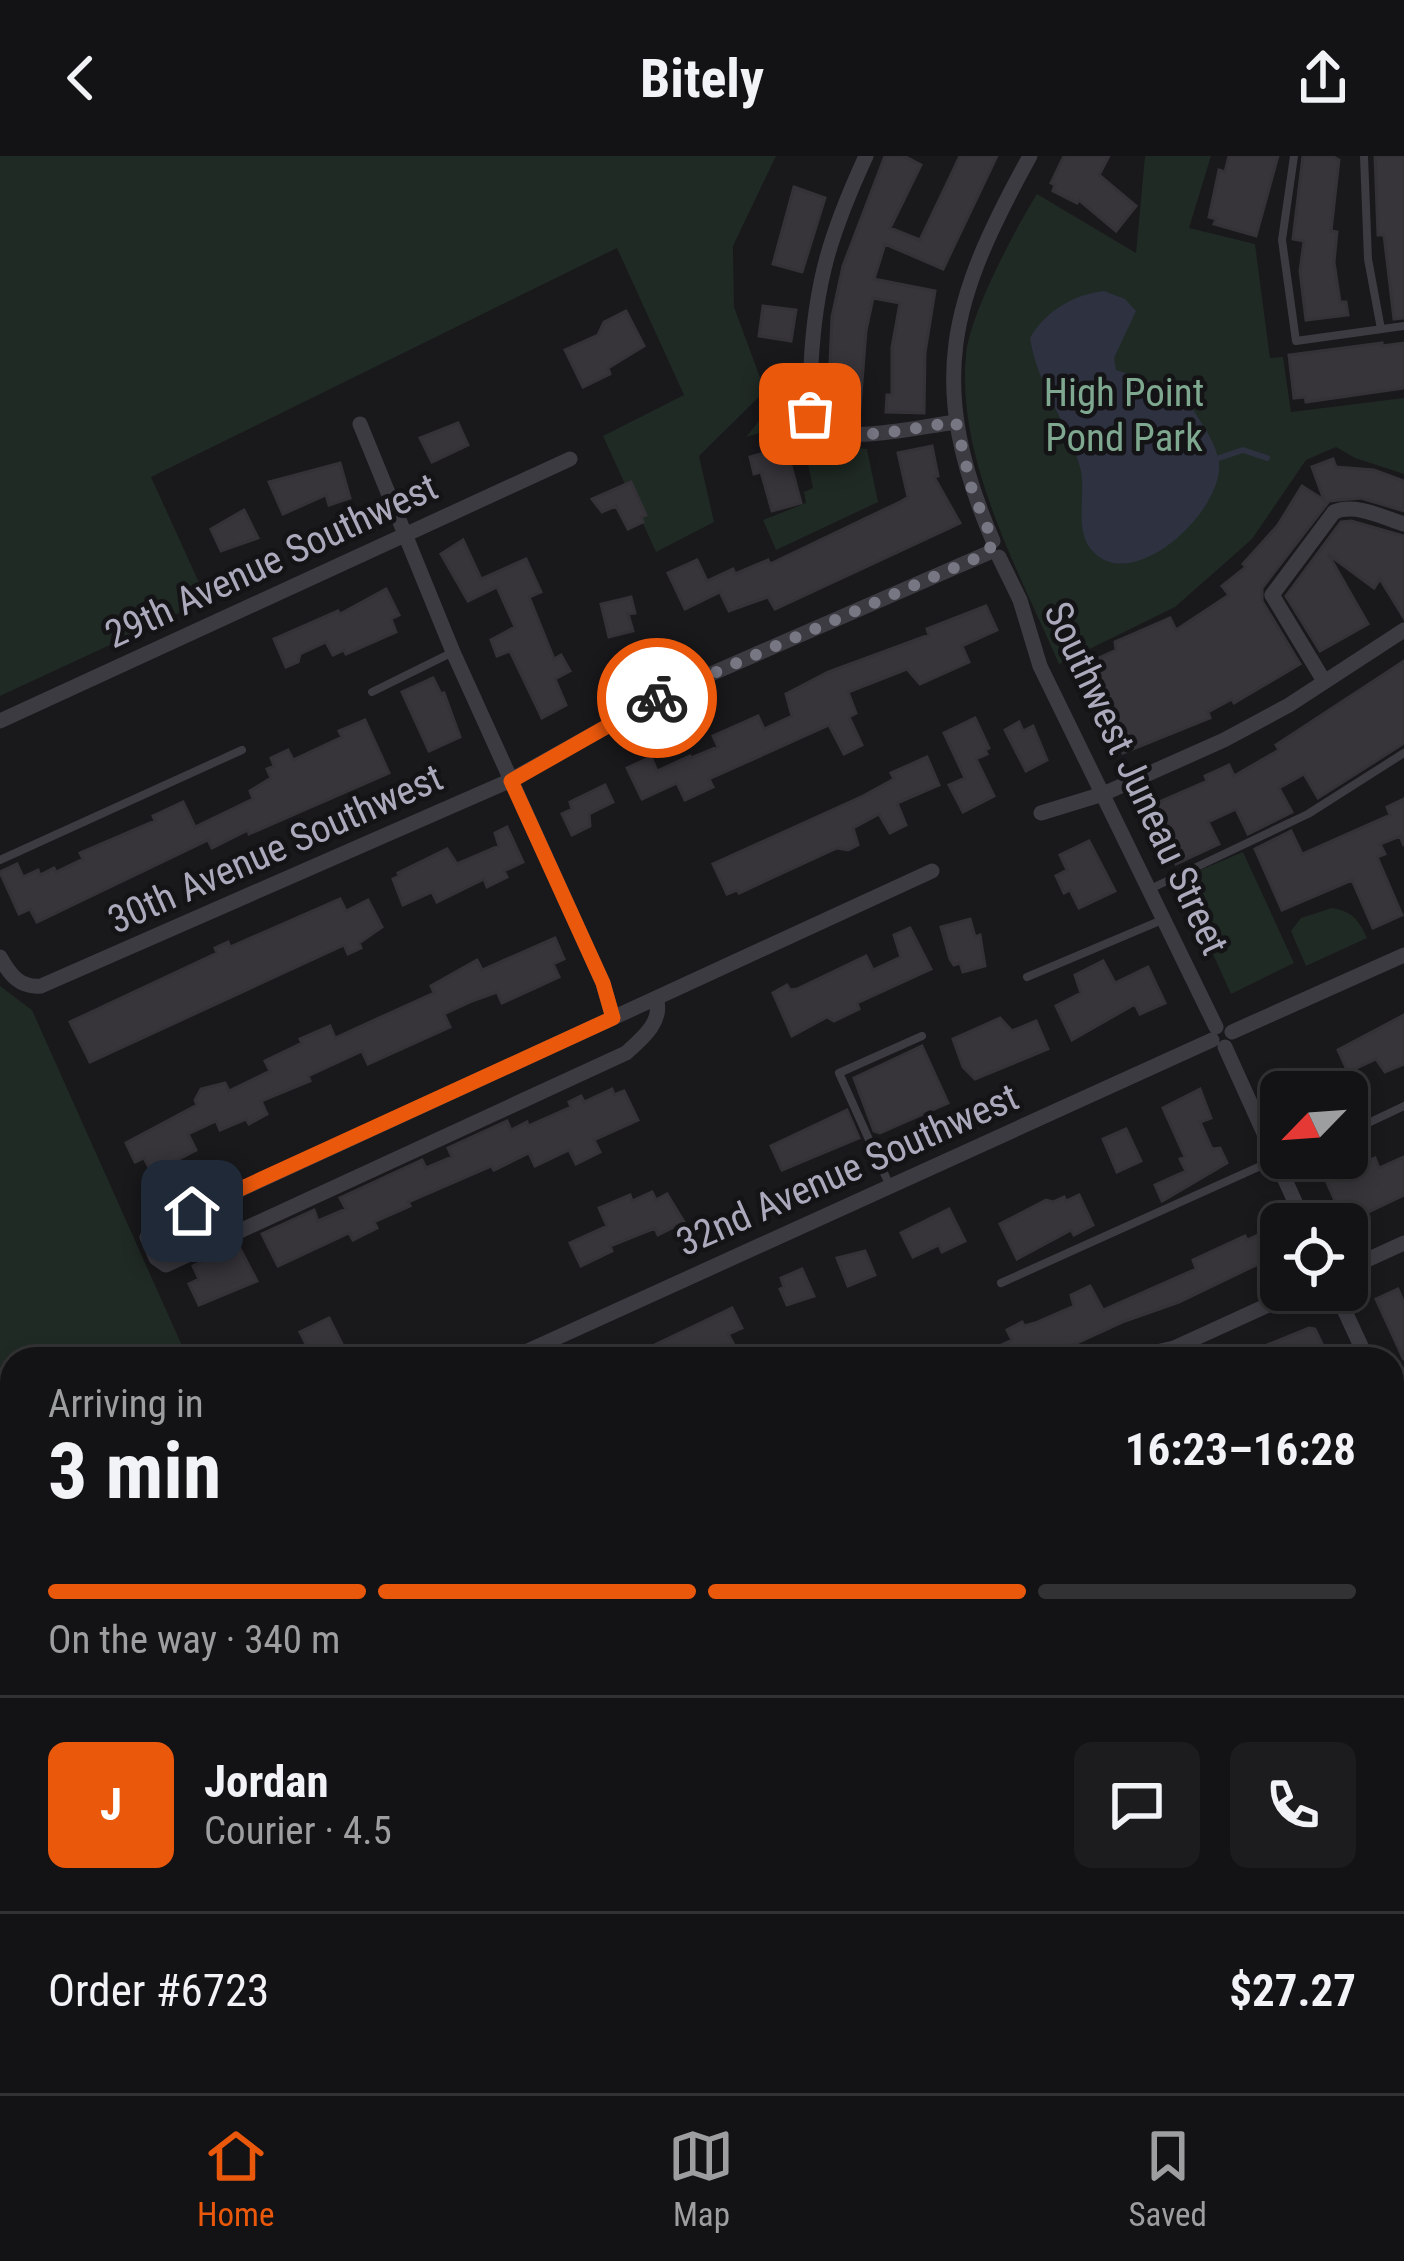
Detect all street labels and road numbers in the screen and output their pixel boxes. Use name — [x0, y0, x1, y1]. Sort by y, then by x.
street label: 29th Avenue Southwest — [98, 464, 445, 658]
street label: Southwest Juneau Street — [1034, 595, 1238, 962]
street label: 30th Avenue Southwest — [101, 754, 450, 943]
street label: 32nd Avenue Southwest — [670, 1074, 1025, 1266]

